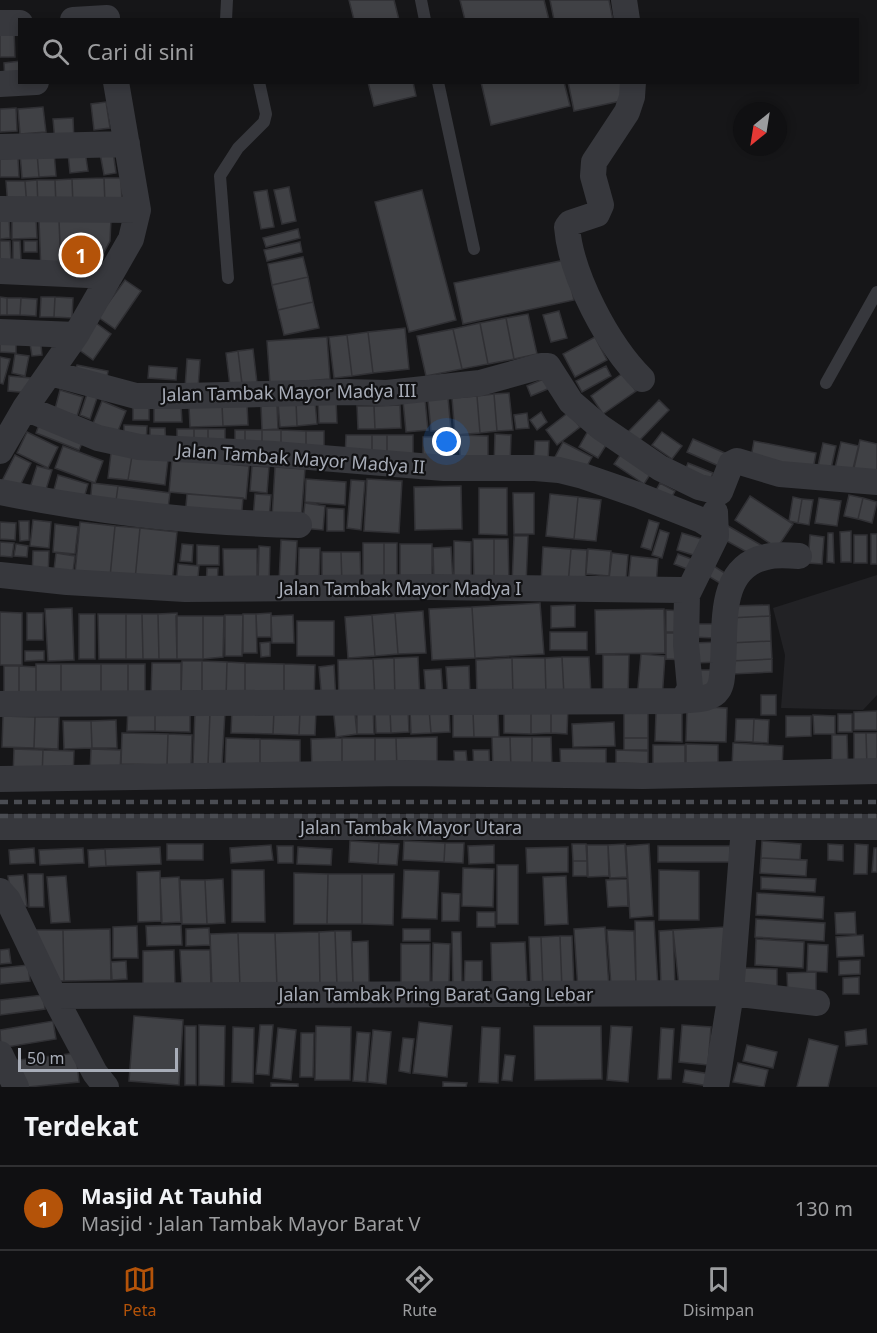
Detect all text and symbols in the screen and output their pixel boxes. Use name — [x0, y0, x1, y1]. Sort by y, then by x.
search box — [18, 18, 859, 84]
icon: search — [39, 35, 72, 68]
text: Cari di sini — [87, 36, 194, 66]
north arrow — [733, 102, 787, 156]
pin: 1 — [62, 232, 100, 278]
street label: Jalan Tambak Mayor Madya III — [159, 378, 417, 406]
your location — [432, 427, 461, 456]
street label: Jalan Tambak Mayor Madya II — [174, 437, 426, 479]
street label: Jalan Tambak Mayor Madya I — [277, 576, 521, 600]
street label: Jalan Tambak Mayor Utara — [298, 815, 522, 839]
street label: Jalan Tambak Pring Barat Gang Lebar — [277, 982, 594, 1006]
scale bar — [18, 1045, 178, 1072]
text: 50 m — [27, 1047, 64, 1069]
text: Terdekat — [24, 1108, 139, 1144]
text: Masjid At Tauhid — [81, 1180, 262, 1210]
text: 1 — [38, 1195, 49, 1222]
text: 130 m — [795, 1195, 853, 1222]
text: Masjid · Jalan Tambak Mayor Barat V — [81, 1210, 421, 1237]
tab: Peta — [123, 1263, 156, 1321]
tab: Rute — [402, 1263, 437, 1321]
tab: Disimpan — [683, 1263, 754, 1321]

